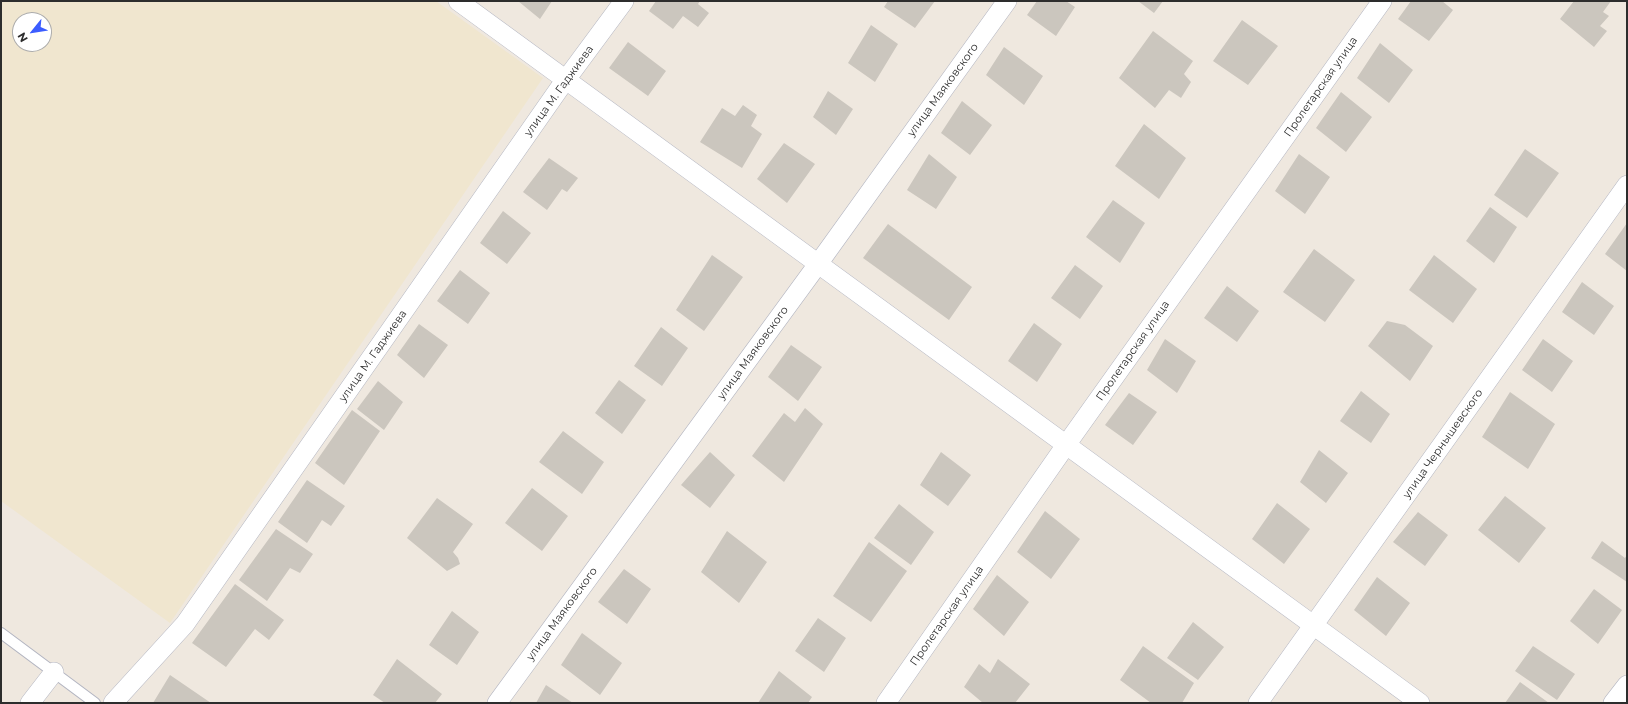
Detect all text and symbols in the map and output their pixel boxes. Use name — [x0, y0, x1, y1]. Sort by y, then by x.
north arrow — [12, 12, 52, 52]
text: N — [14, 30, 31, 45]
street label: Пролетарская улица — [1281, 34, 1361, 140]
street label: улица Маяковского — [905, 41, 981, 139]
street label: улица М. Гаджиева — [522, 43, 596, 139]
street label: Пролетарская улица — [1093, 298, 1173, 404]
street label: улица Маяковского — [715, 304, 791, 402]
street label: улица М. Гаджиева — [336, 308, 410, 404]
street label: улица Чернышевского — [1400, 387, 1486, 501]
street label: Пролетарская улица — [907, 563, 987, 669]
street label: улица Маяковского — [524, 565, 600, 663]

